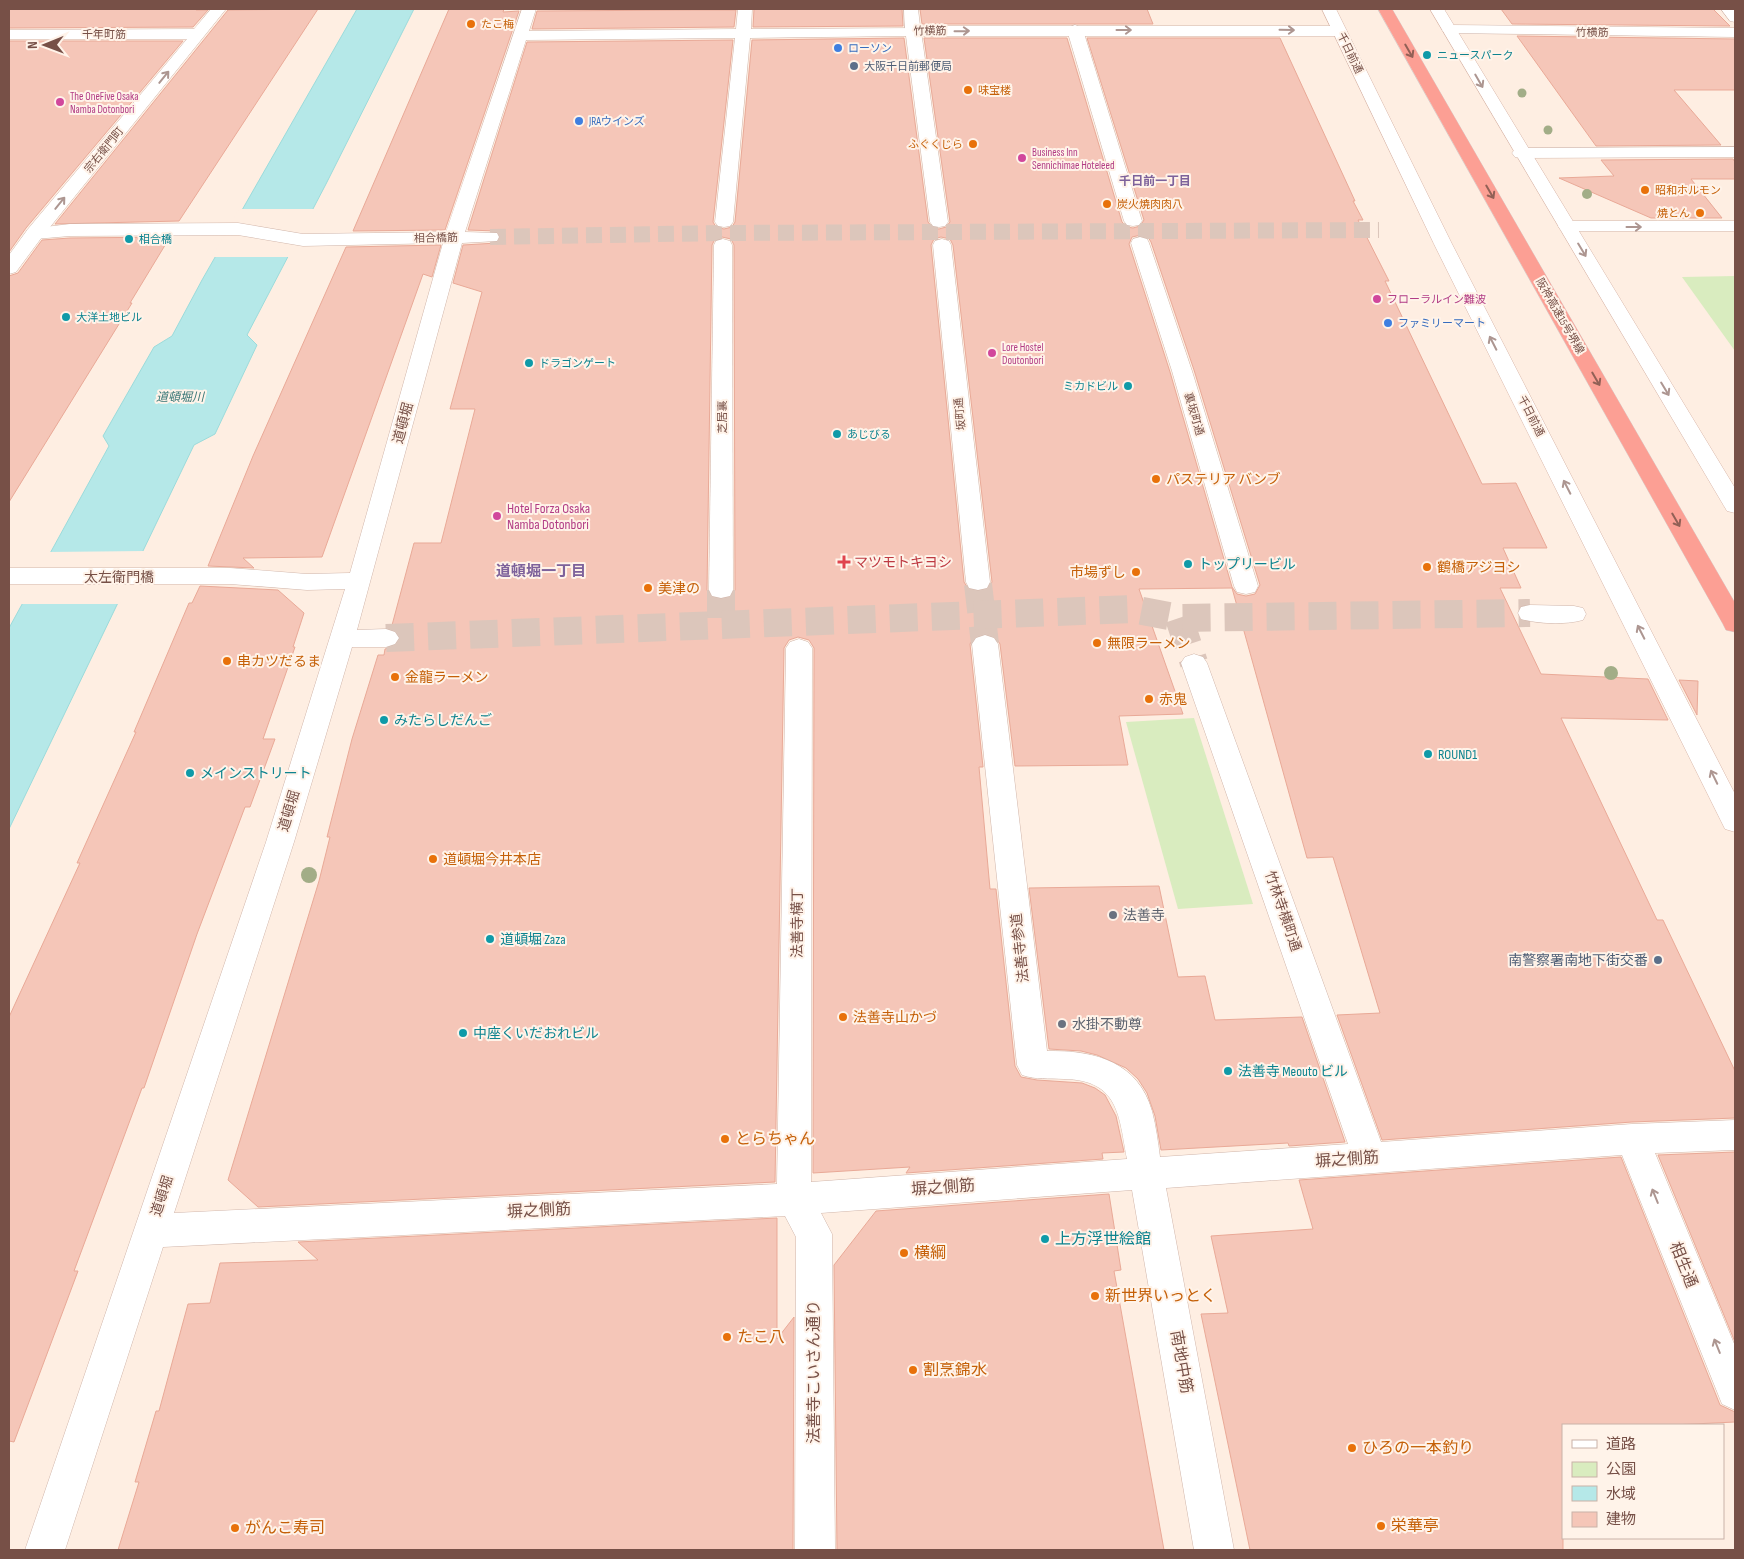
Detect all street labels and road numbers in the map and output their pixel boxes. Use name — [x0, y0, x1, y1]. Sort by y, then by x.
street label: 竹横筋 — [913, 24, 947, 38]
street label: 竹横筋 — [1576, 26, 1609, 39]
street label: 千年町筋 — [82, 28, 126, 41]
street label: 千日前通 — [1335, 30, 1365, 76]
street label: 宗右衛門町 — [82, 125, 126, 175]
street label: 相合橋筋 — [414, 231, 458, 245]
street label: 阪神高速15号堺線 — [1533, 276, 1587, 356]
street label: 裏坂町通 — [1182, 391, 1206, 437]
street label: 千日前通 — [1515, 393, 1547, 439]
street label: 坂町通 — [952, 397, 968, 431]
street label: 道頓堀 — [389, 401, 417, 445]
street label: 芝居裏 — [716, 401, 729, 434]
street label: 太左衛門橋 — [84, 569, 154, 586]
street label: 道頓堀 — [275, 788, 303, 834]
street label: 竹林寺横町通 — [1261, 869, 1305, 953]
street label: 法善寺横丁 — [789, 888, 806, 958]
street label: 法善寺参道 — [1008, 912, 1032, 984]
street label: 塀之側筋 — [1314, 1148, 1380, 1172]
street label: 道頓堀 — [147, 1173, 177, 1219]
street label: 塀之側筋 — [910, 1176, 976, 1200]
street label: 塀之側筋 — [507, 1200, 571, 1222]
street label: 相生通 — [1665, 1239, 1701, 1291]
street label: 法善寺こいさん通り — [805, 1300, 824, 1444]
street label: 南地中筋 — [1166, 1329, 1196, 1395]

